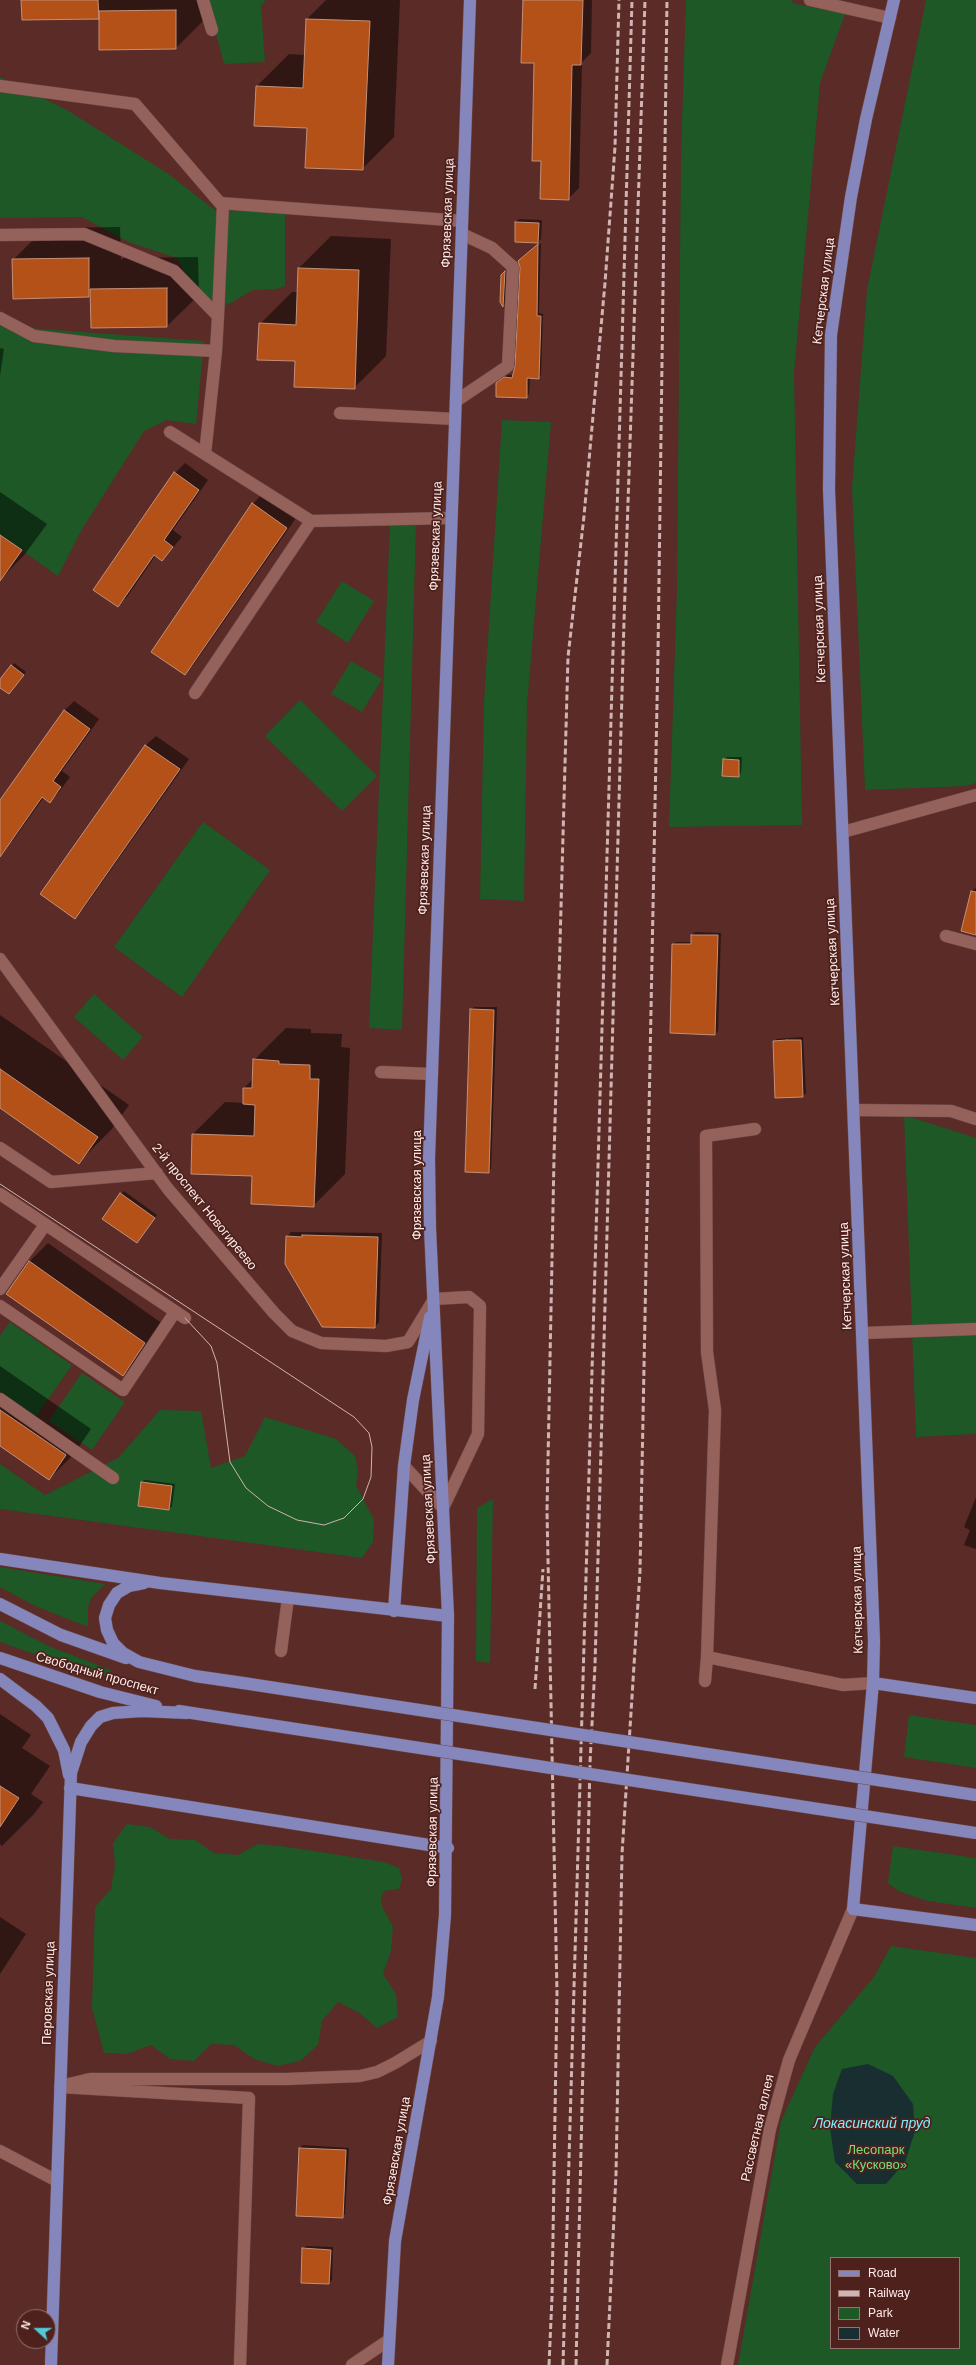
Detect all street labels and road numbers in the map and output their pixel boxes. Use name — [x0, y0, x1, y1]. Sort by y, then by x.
street label: Фрязевская улица — [438, 158, 458, 268]
street label: Кетчерская улица — [810, 237, 838, 345]
street label: Фрязевская улица — [426, 481, 446, 591]
street label: Кетчерская улица — [810, 575, 830, 683]
street label: Фрязевская улица — [415, 805, 435, 915]
street label: Кетчерская улица — [822, 898, 844, 1006]
street label: Фрязевская улица — [409, 1130, 425, 1240]
street label: 2-й проспект Новогиреево — [148, 1141, 260, 1273]
street label: Кетчерская улица — [836, 1222, 856, 1330]
street label: Фрязевская улица — [418, 1454, 440, 1564]
street label: Кетчерская улица — [849, 1546, 867, 1654]
street label: Свободный проспект — [34, 1649, 160, 1699]
street label: Фрязевская улица — [424, 1777, 442, 1887]
street label: Перовская улица — [39, 1941, 59, 2045]
street label: Рассветная аллея — [738, 2073, 778, 2183]
street label: Фрязевская улица — [380, 2096, 414, 2206]

